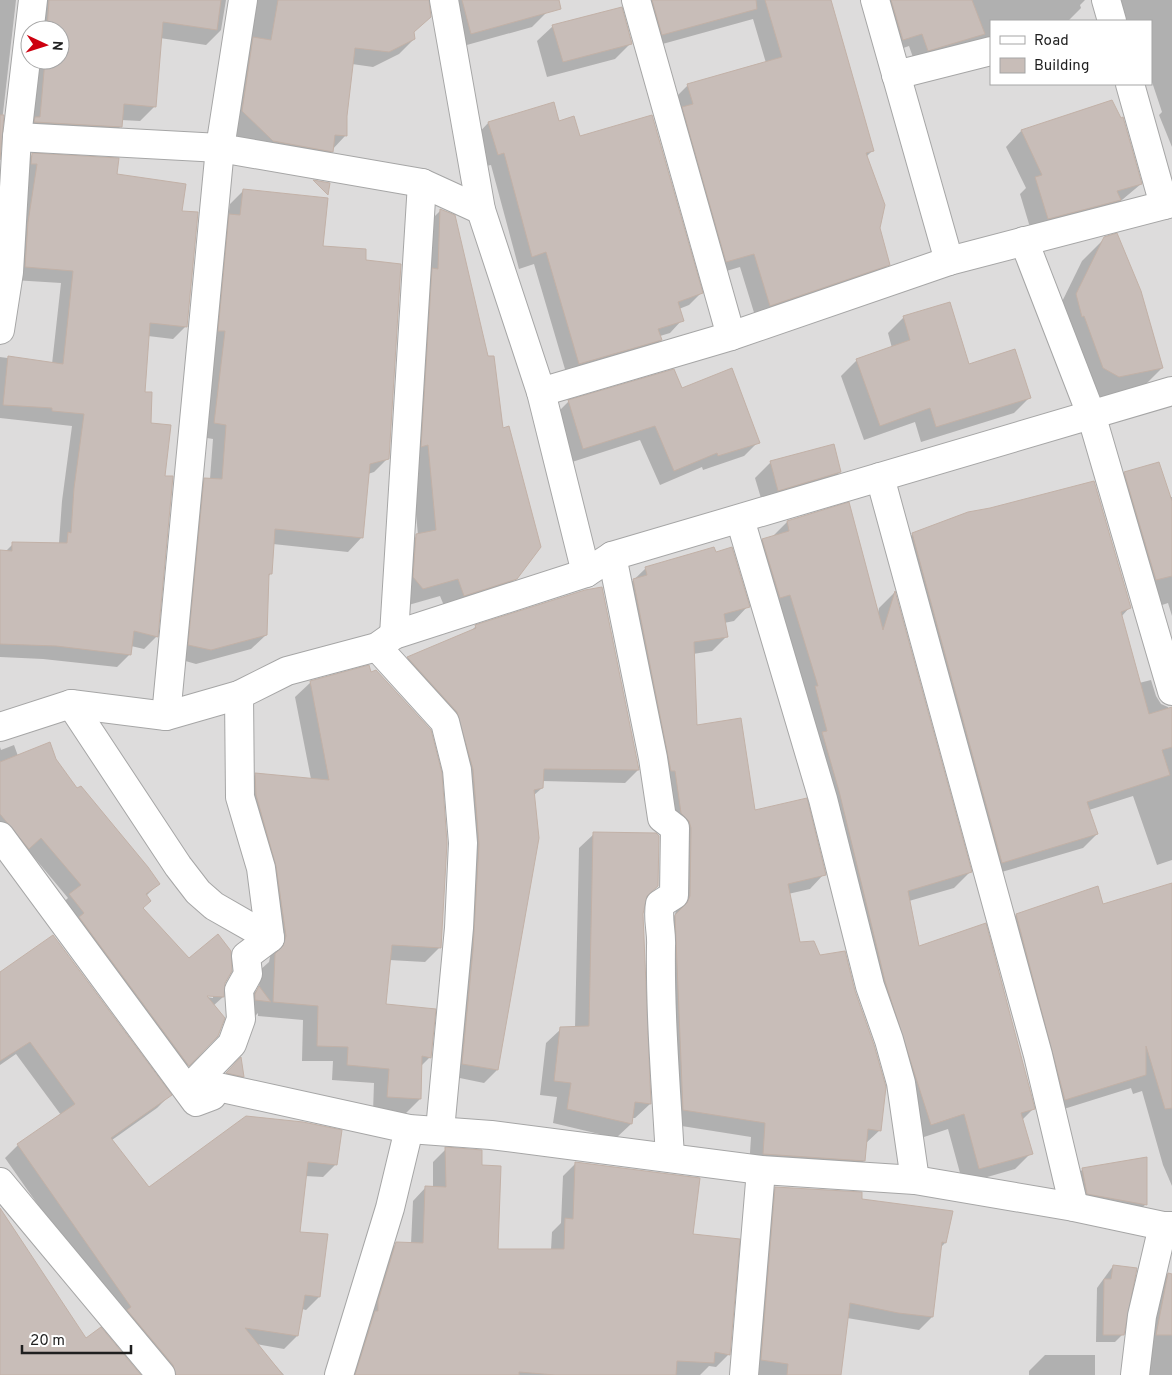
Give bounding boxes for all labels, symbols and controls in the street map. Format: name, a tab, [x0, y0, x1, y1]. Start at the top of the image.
north arrow	[20, 20, 70, 70]
legend	[990, 20, 1152, 85]
text: Road	[1034, 32, 1069, 51]
text: N	[48, 40, 65, 51]
text: Building	[1034, 57, 1089, 76]
scale bar	[22, 1322, 131, 1354]
text: 20 m	[30, 1332, 65, 1351]

